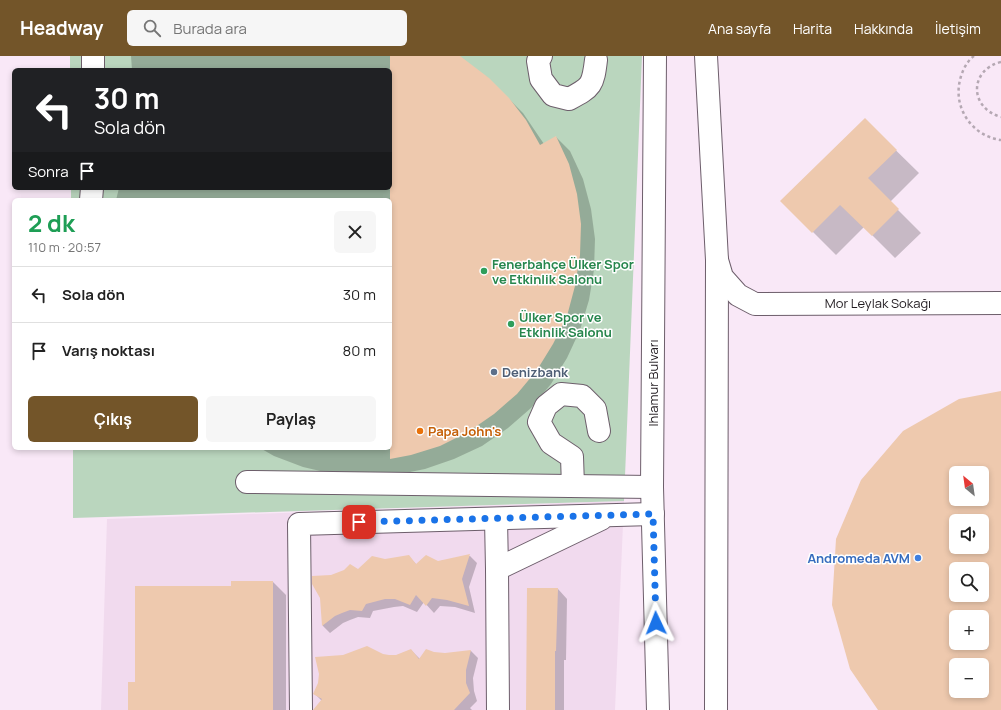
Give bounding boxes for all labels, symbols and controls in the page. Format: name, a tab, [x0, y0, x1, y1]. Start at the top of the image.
search box	[127, 10, 407, 46]
text: Headway	[20, 15, 103, 41]
icon: search	[141, 17, 163, 39]
text: Burada ara	[173, 18, 247, 39]
text: Ana sayfa	[708, 19, 771, 38]
text: Harita	[793, 19, 832, 38]
text: Hakkında	[854, 19, 913, 38]
text: İletişim	[935, 19, 981, 38]
text: 30 m	[94, 79, 159, 117]
icon: left	[28, 84, 80, 136]
text: Sola dön	[94, 115, 166, 139]
icon: arrive	[76, 160, 98, 182]
text: Sonra	[28, 161, 68, 182]
text: 2 dk	[28, 206, 75, 239]
button: close	[334, 211, 376, 253]
text: 110 m · 20:57	[28, 238, 101, 256]
place label: Fenerbahçe Ülker Spor ve Etkinlik Salonu	[492, 255, 634, 288]
marker: Fenerbahçe Ülker Spor ve Etkinlik Salonu	[479, 266, 489, 276]
icon: left	[28, 284, 50, 306]
text: Sola dön	[62, 284, 125, 305]
text: 30 m	[343, 284, 376, 305]
street label: Mor Leylak Sokağı	[825, 294, 931, 312]
place label: Ülker Spor ve Etkinlik Salonu	[519, 308, 612, 341]
marker: Ülker Spor ve Etkinlik Salonu	[506, 319, 516, 329]
icon: arrive	[28, 340, 50, 362]
text: Varış noktası	[62, 340, 155, 361]
text: 80 m	[342, 340, 376, 361]
street label: Ihlamur Bulvarı	[644, 340, 662, 426]
place label: Denizbank	[502, 363, 569, 381]
marker: Denizbank	[489, 367, 499, 377]
button: Çıkış	[28, 396, 198, 442]
button: Paylaş	[206, 396, 376, 442]
place label: Papa John's	[428, 422, 501, 440]
marker: Papa John's	[415, 426, 425, 436]
north arrow	[949, 466, 989, 506]
map controls	[949, 466, 989, 698]
pin	[342, 505, 376, 539]
icon: arrive	[348, 511, 370, 533]
button: sound	[949, 514, 989, 554]
place label: Andromeda AVM	[807, 549, 910, 567]
marker: Andromeda AVM	[913, 553, 923, 563]
button: search	[949, 562, 989, 602]
position arrow	[635, 602, 677, 644]
button: +	[949, 610, 989, 650]
button: −	[949, 658, 989, 698]

